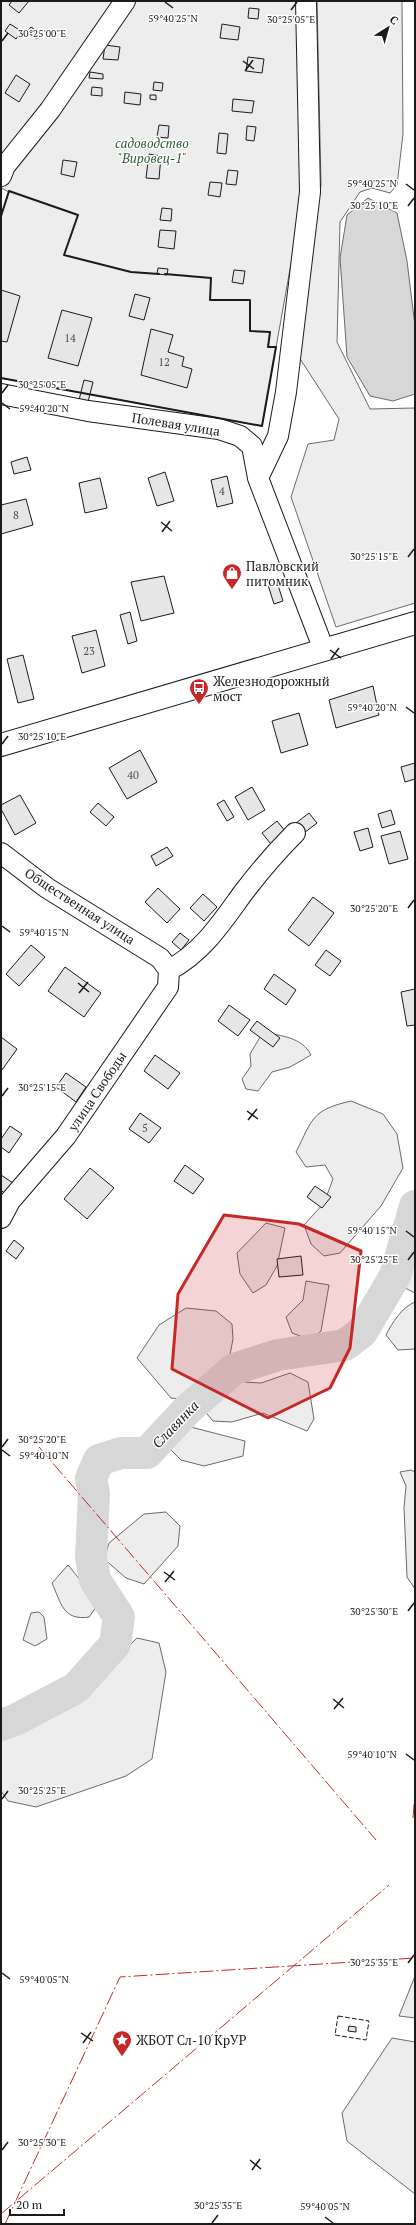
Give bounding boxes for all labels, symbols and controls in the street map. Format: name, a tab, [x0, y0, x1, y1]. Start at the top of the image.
north arrow	[368, 8, 408, 48]
text: 59°40'25"N	[148, 12, 198, 25]
text: С	[387, 12, 401, 28]
text: 30°25'05"E	[267, 13, 315, 26]
text: 30°25'00"E	[18, 27, 66, 40]
park label: садоводство "Вировец-1"	[115, 134, 189, 167]
text: 59°40'25"N	[347, 177, 397, 190]
text: 30°25'10"E	[350, 199, 398, 212]
house number: 14	[64, 331, 76, 345]
house number: 12	[158, 355, 170, 369]
text: 30°25'05"E	[18, 378, 66, 391]
text: 59°40'20"N	[19, 402, 69, 415]
street label: Полевая улица	[131, 408, 222, 440]
house number: 4	[219, 484, 225, 498]
house number: 8	[13, 508, 19, 522]
text: 30°25'15"E	[350, 550, 398, 563]
place label: Павловский питомник	[246, 557, 319, 590]
shop icon: Павловский питомник	[221, 562, 243, 590]
house number: 23	[83, 644, 95, 658]
place label: Железнодорожный мост	[213, 672, 330, 705]
bus stop icon: Железнодорожный мост	[188, 677, 210, 705]
text: 59°40'20"N	[347, 701, 397, 714]
text: 30°25'10"E	[18, 730, 66, 743]
house number: 40	[127, 768, 139, 782]
street label: Общественная улица	[21, 864, 139, 949]
text: 30°25'20"E	[350, 902, 398, 915]
text: 59°40'15"N	[19, 926, 69, 939]
street label: улица Свободы	[63, 1047, 130, 1135]
text: 30°25'15"E	[18, 1081, 66, 1094]
house number: 5	[142, 1121, 148, 1135]
text: 59°40'15"N	[347, 1224, 397, 1237]
text: 30°25'25"E	[350, 1253, 398, 1266]
water label: Славянка	[147, 1396, 203, 1452]
text: 30°25'20"E	[18, 1433, 66, 1446]
text: 59°40'10"N	[19, 1449, 69, 1462]
text: 30°25'30"E	[350, 1605, 398, 1618]
text: 59°40'10"N	[347, 1748, 397, 1761]
text: 30°25'25"E	[18, 1784, 66, 1797]
text: 30°25'35"E	[350, 1956, 398, 1969]
text: 59°40'05"N	[19, 1973, 69, 1986]
place icon: ЖБОТ Сл-10 КрУР	[111, 2029, 133, 2057]
place label: ЖБОТ Сл-10 КрУР	[136, 2031, 247, 2049]
text: 30°25'30"E	[18, 2136, 66, 2149]
scale bar	[10, 2191, 64, 2217]
text: 20 m	[16, 2197, 43, 2212]
text: 30°25'35"E	[194, 2199, 242, 2212]
text: 59°40'05"N	[300, 2200, 350, 2213]

